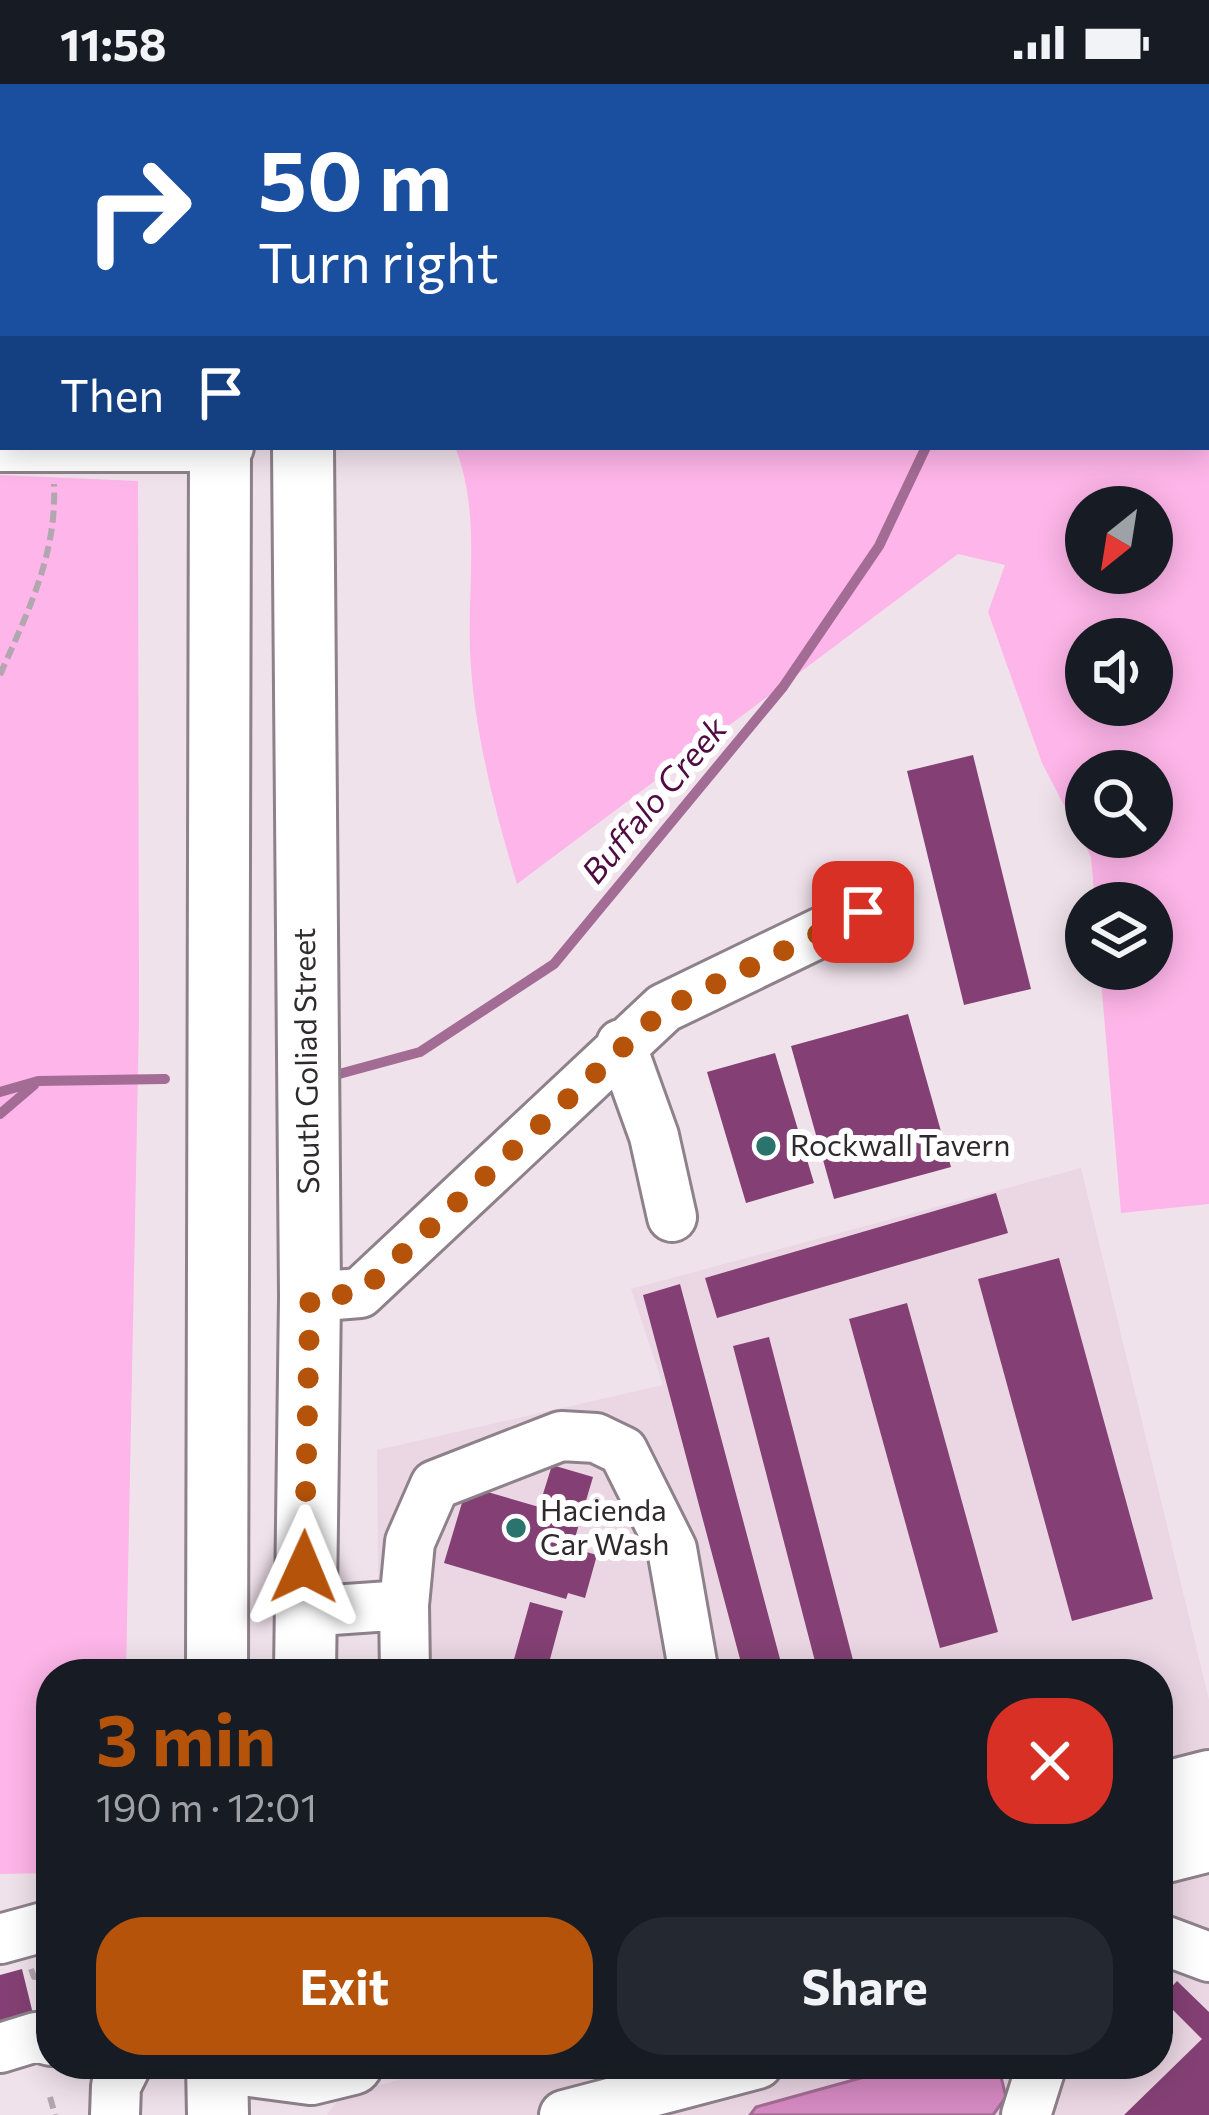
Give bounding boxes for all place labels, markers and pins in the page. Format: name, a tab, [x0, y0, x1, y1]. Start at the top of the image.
pin	[812, 861, 914, 963]
place label: Rockwall Tavern	[790, 1125, 1010, 1162]
marker: Rockwall Tavern	[753, 1133, 779, 1159]
place label: Hacienda Car Wash	[540, 1490, 670, 1561]
marker: Hacienda Car Wash	[503, 1515, 529, 1541]

